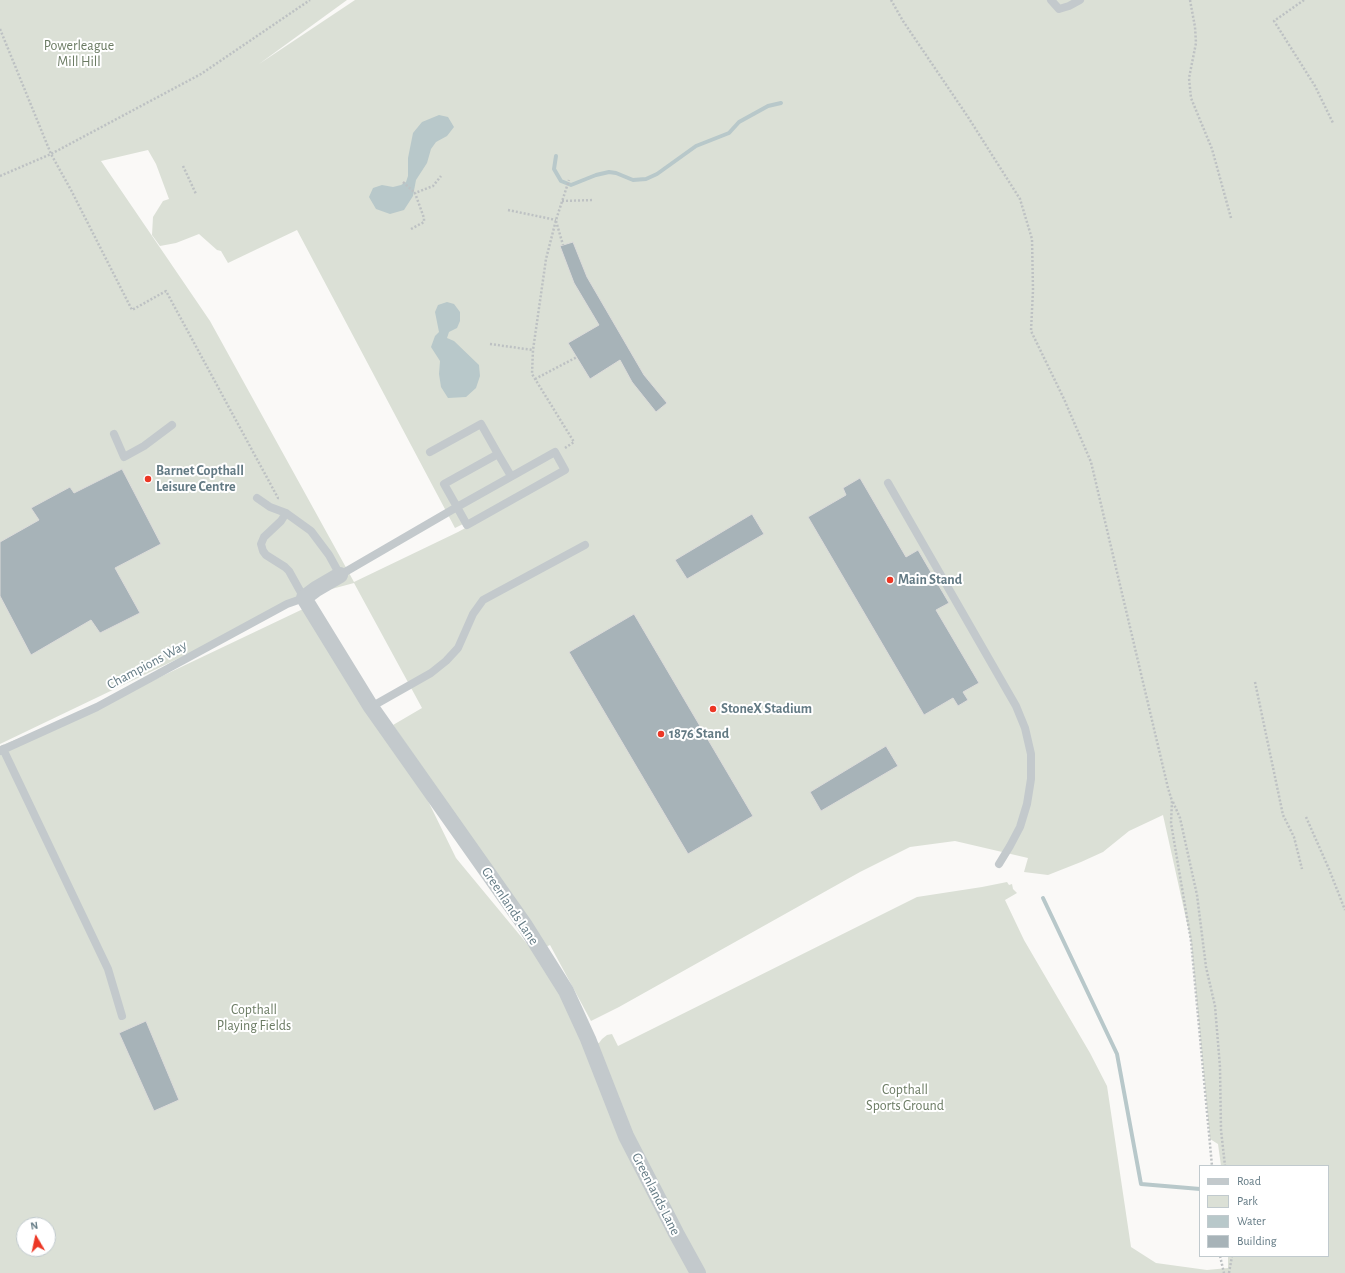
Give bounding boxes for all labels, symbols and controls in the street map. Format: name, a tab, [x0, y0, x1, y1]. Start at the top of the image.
park label: Powerleague Mill Hill	[44, 38, 114, 70]
place label: Barnet Copthall Leisure Centre	[156, 463, 244, 496]
marker: Barnet Copthall Leisure Centre	[143, 474, 153, 484]
place label: Main Stand	[898, 572, 962, 588]
marker: Main Stand	[885, 575, 895, 585]
street label: Champions Way	[104, 637, 190, 693]
place label: StoneX Stadium	[721, 701, 812, 717]
marker: StoneX Stadium	[708, 704, 718, 714]
place label: 1876 Stand	[669, 726, 729, 742]
marker: 1876 Stand	[656, 729, 666, 739]
street label: Greenlands Lane	[478, 864, 542, 948]
park label: Copthall Playing Fields	[217, 1002, 291, 1034]
park label: Copthall Sports Ground	[866, 1082, 944, 1114]
street label: Greenlands Lane	[628, 1150, 684, 1238]
legend	[1199, 1165, 1329, 1257]
text: Road	[1237, 1175, 1261, 1187]
text: Park	[1237, 1195, 1258, 1207]
text: Water	[1237, 1215, 1266, 1227]
north arrow	[16, 1217, 56, 1257]
text: N	[30, 1220, 39, 1232]
text: Building	[1237, 1235, 1277, 1247]

